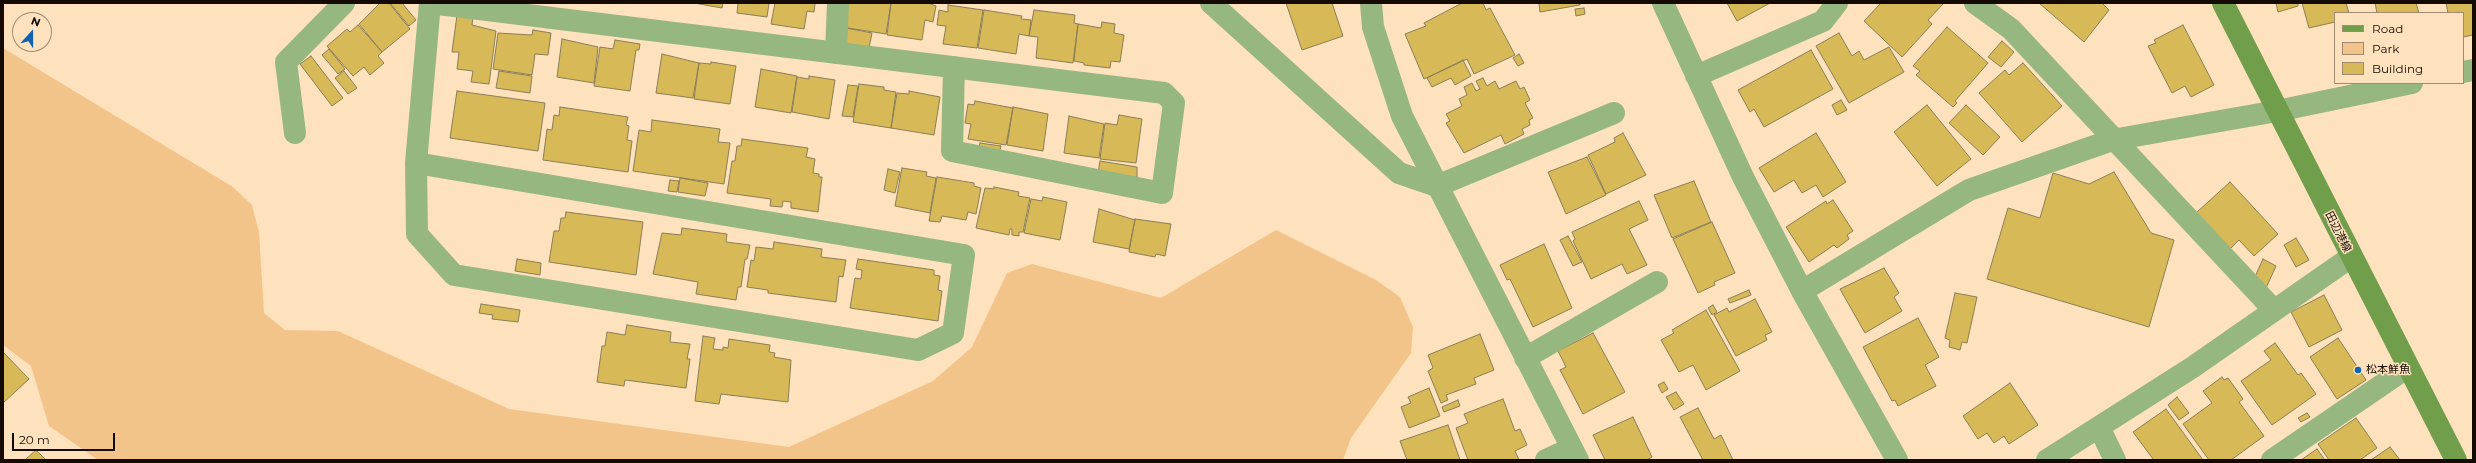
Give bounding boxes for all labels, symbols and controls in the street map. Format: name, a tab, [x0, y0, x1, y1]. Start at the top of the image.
north arrow	[12, 12, 52, 52]
legend	[2334, 12, 2464, 84]
text: N	[29, 14, 43, 30]
text: Road	[2372, 21, 2403, 36]
text: Park	[2372, 41, 2399, 56]
text: Building	[2372, 61, 2423, 76]
street label: 田辺港線	[2322, 209, 2354, 255]
place label: 松本鮮魚	[2366, 363, 2410, 377]
marker: 松本鮮魚	[2353, 365, 2363, 375]
scale bar	[14, 425, 117, 451]
text: 20 m	[19, 432, 50, 447]

